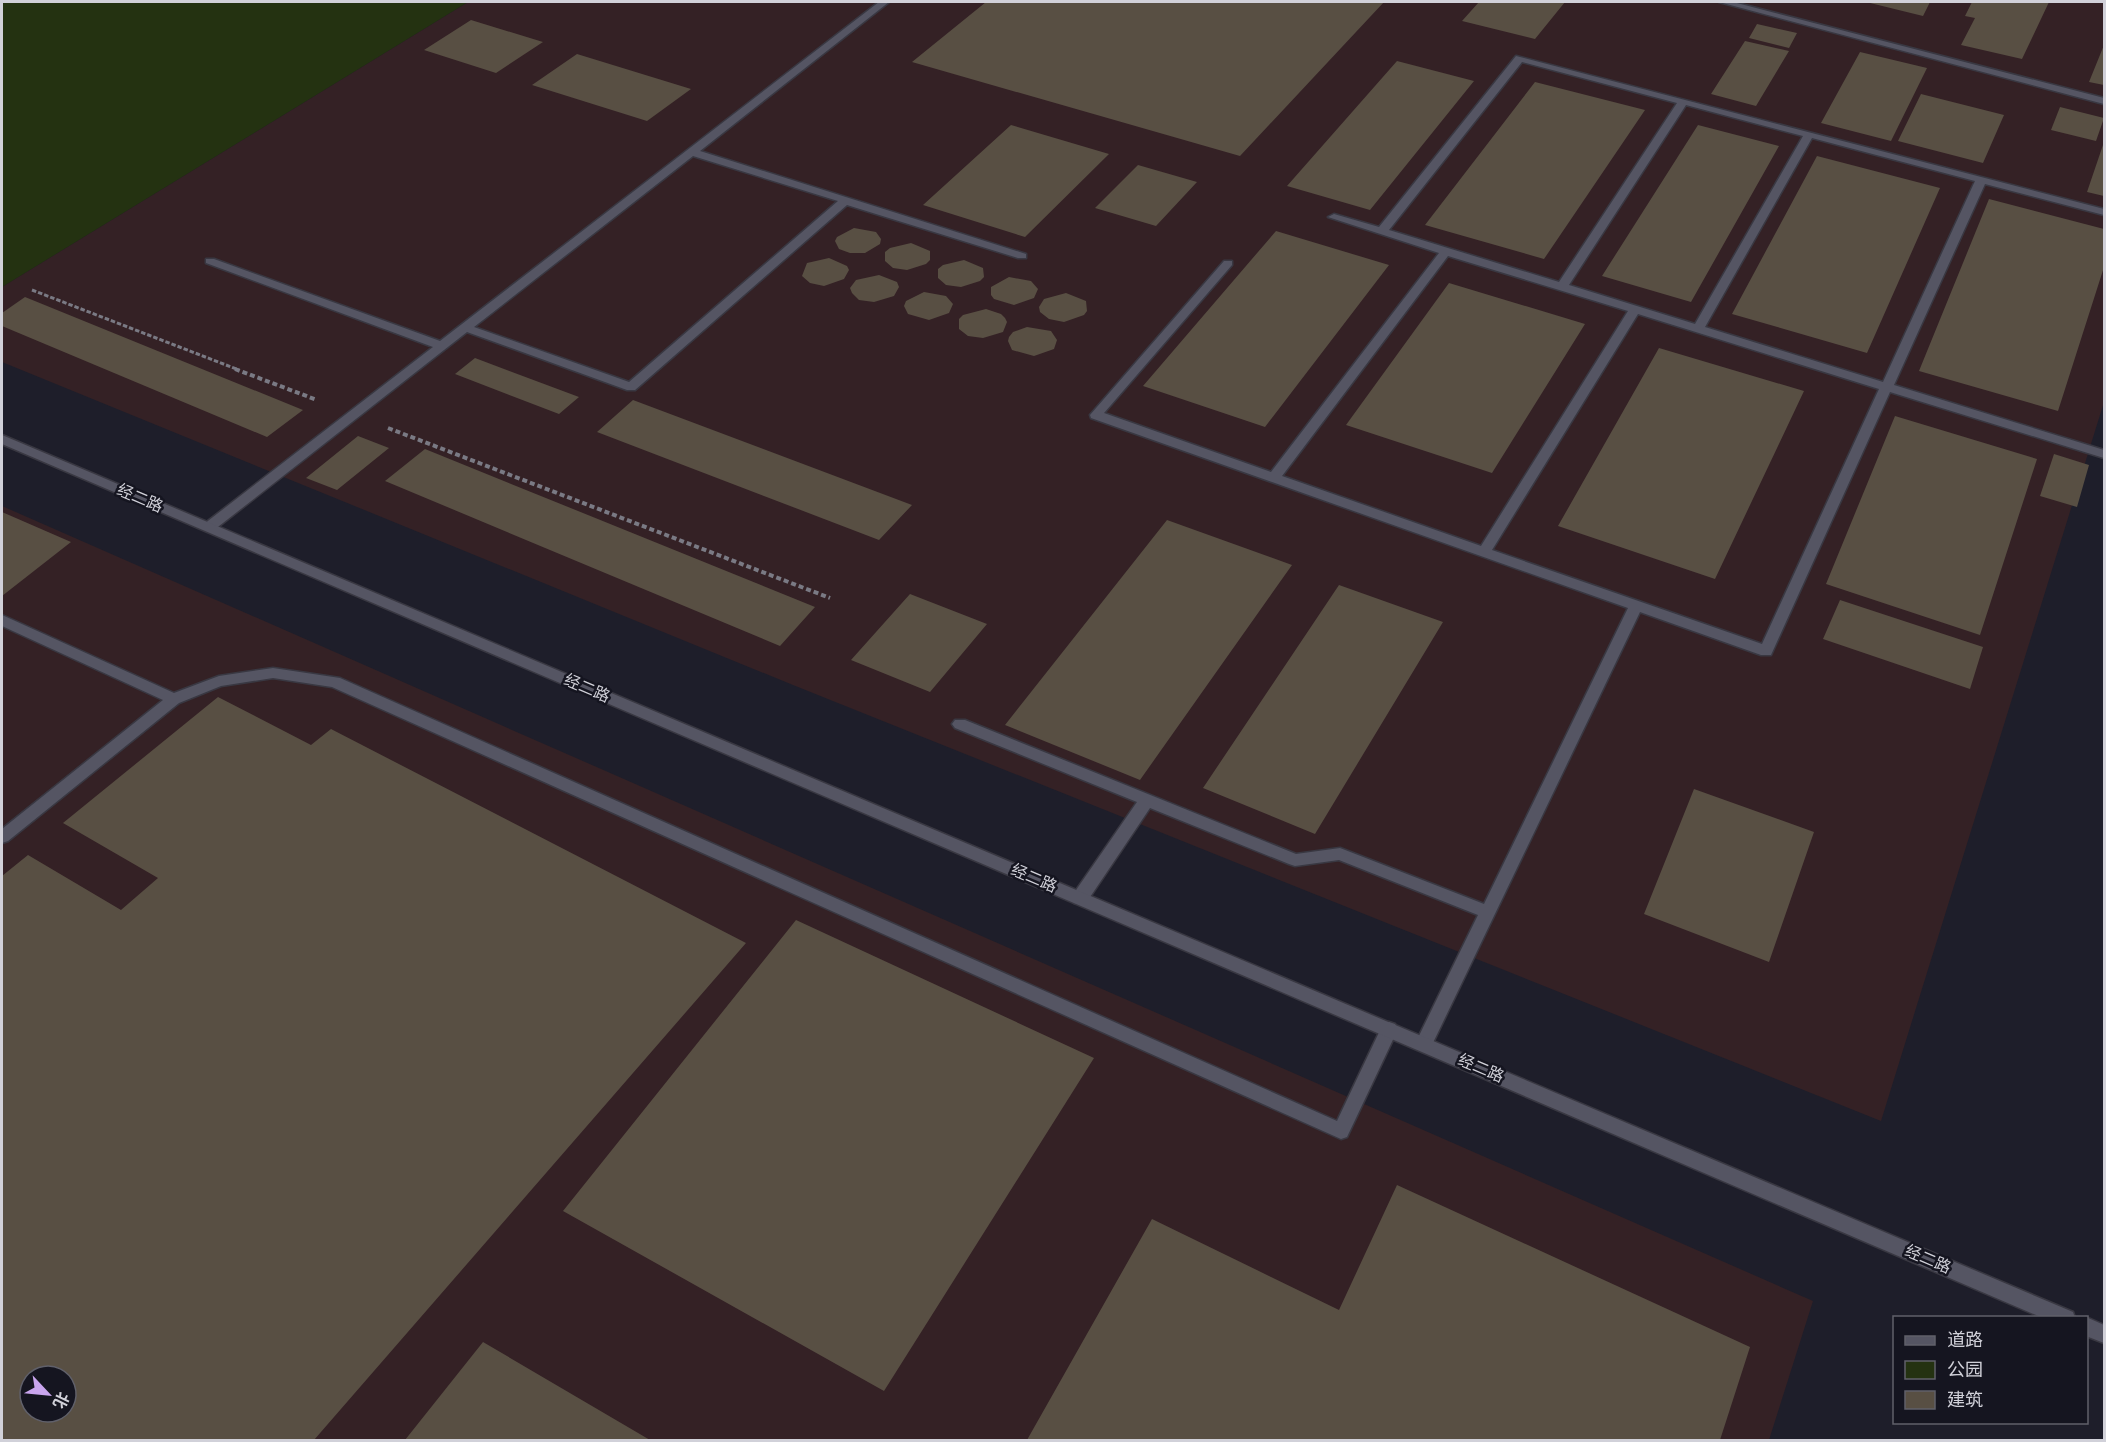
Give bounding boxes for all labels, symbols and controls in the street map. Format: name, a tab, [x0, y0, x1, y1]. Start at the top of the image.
street label: 经二路	[114, 479, 166, 517]
street label: 经二路	[561, 669, 613, 707]
street label: 经二路	[1008, 859, 1060, 897]
street label: 经二路	[1455, 1049, 1507, 1087]
street label: 经二路	[1902, 1240, 1954, 1278]
legend	[1893, 1316, 2088, 1424]
text: 道路	[1947, 1328, 1983, 1351]
text: 公园	[1947, 1358, 1983, 1381]
north arrow	[18, 1364, 78, 1424]
text: 建筑	[1947, 1388, 1983, 1411]
text: 北	[48, 1389, 74, 1412]

